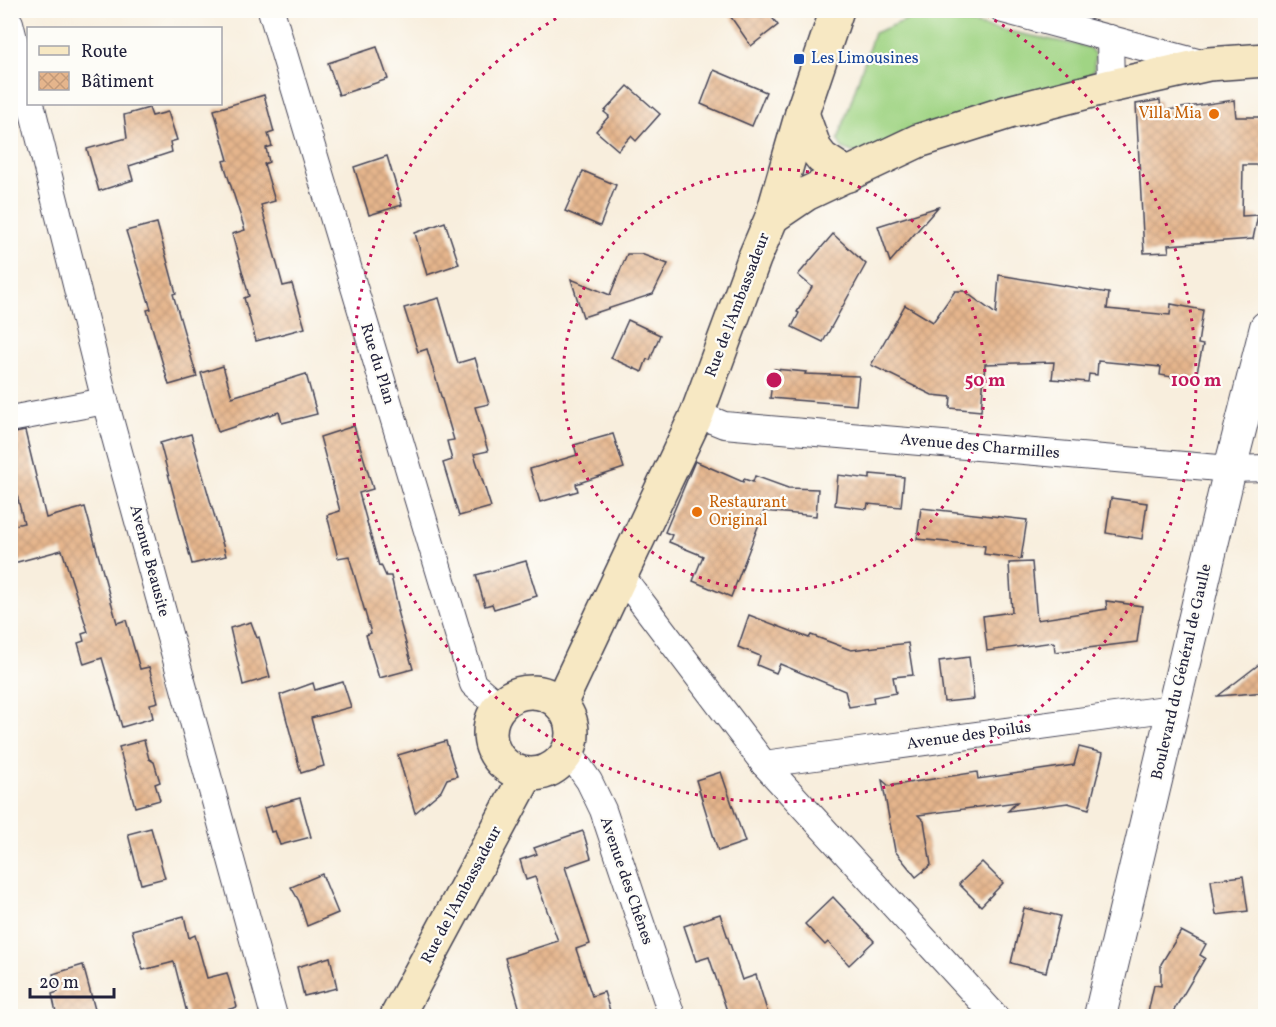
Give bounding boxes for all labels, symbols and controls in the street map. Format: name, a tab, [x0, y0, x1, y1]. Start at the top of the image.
legend	[27, 27, 222, 105]
text: Route	[81, 40, 127, 65]
place label: Les Limousines	[811, 48, 919, 70]
marker: Les Limousines	[792, 52, 806, 66]
text: Bâtiment	[81, 70, 154, 95]
place label: Villa Mia	[1139, 103, 1202, 125]
marker: Villa Mia	[1207, 107, 1221, 121]
street label: Rue de l'Ambassadeur	[700, 229, 776, 380]
street label: Rue du Plan	[354, 321, 400, 407]
text: 50 m	[965, 369, 1005, 394]
text: 100 m	[1171, 369, 1221, 394]
centre of rings	[764, 370, 784, 390]
street label: Avenue des Charmilles	[899, 429, 1061, 465]
place label: Restaurant Original	[709, 492, 787, 532]
street label: Avenue Beausite	[124, 503, 174, 619]
marker: Restaurant Original	[690, 505, 704, 519]
street label: Boulevard du Général de Gaulle	[1146, 562, 1218, 782]
street label: Avenue des Poilus	[905, 716, 1033, 756]
street label: Avenue des Chênes	[594, 814, 658, 948]
street label: Rue de l'Ambassadeur	[416, 822, 508, 968]
scale bar	[30, 961, 114, 999]
text: 20 m	[39, 971, 79, 996]

